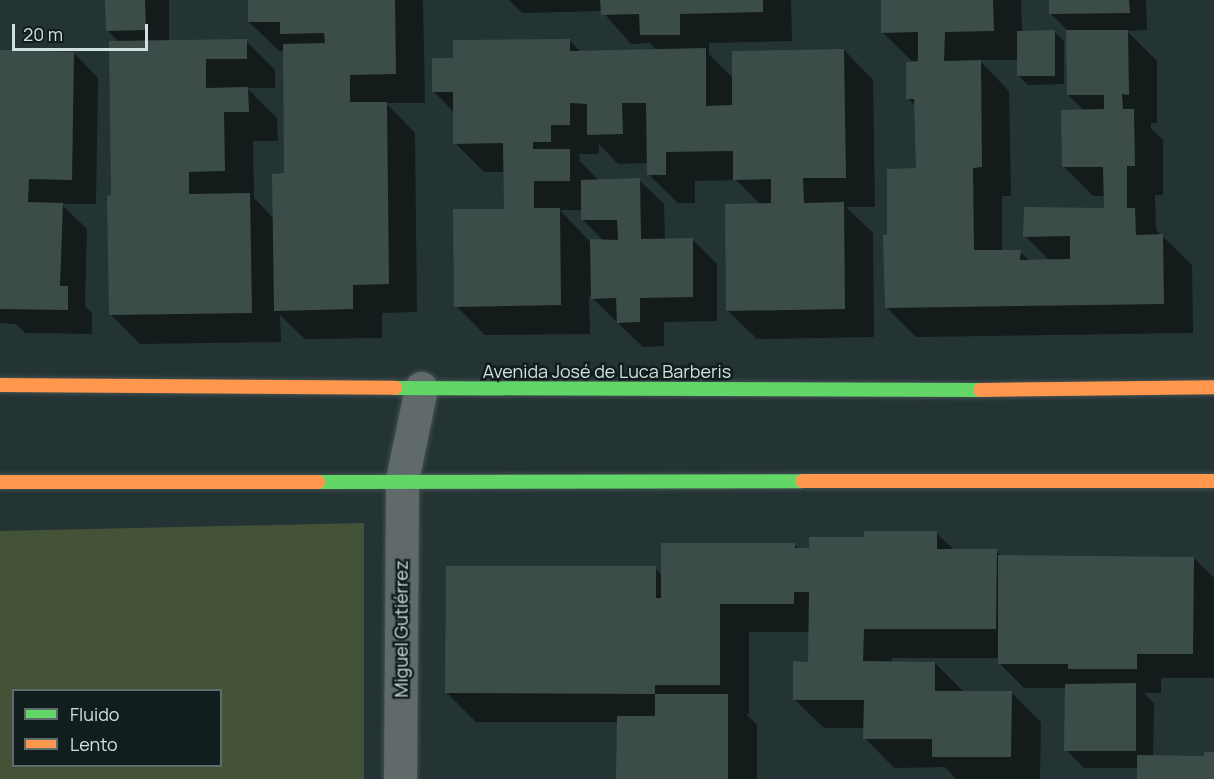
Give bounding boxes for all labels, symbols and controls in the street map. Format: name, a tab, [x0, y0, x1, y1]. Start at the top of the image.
scale bar	[15, 12, 152, 50]
text: 20 m	[23, 22, 63, 46]
street label: Avenida José de Luca Barberis	[483, 360, 731, 382]
street label: Miguel Gutiérrez	[390, 560, 412, 698]
legend	[12, 689, 222, 767]
text: Fluido	[70, 702, 119, 726]
text: Lento	[70, 732, 118, 756]

